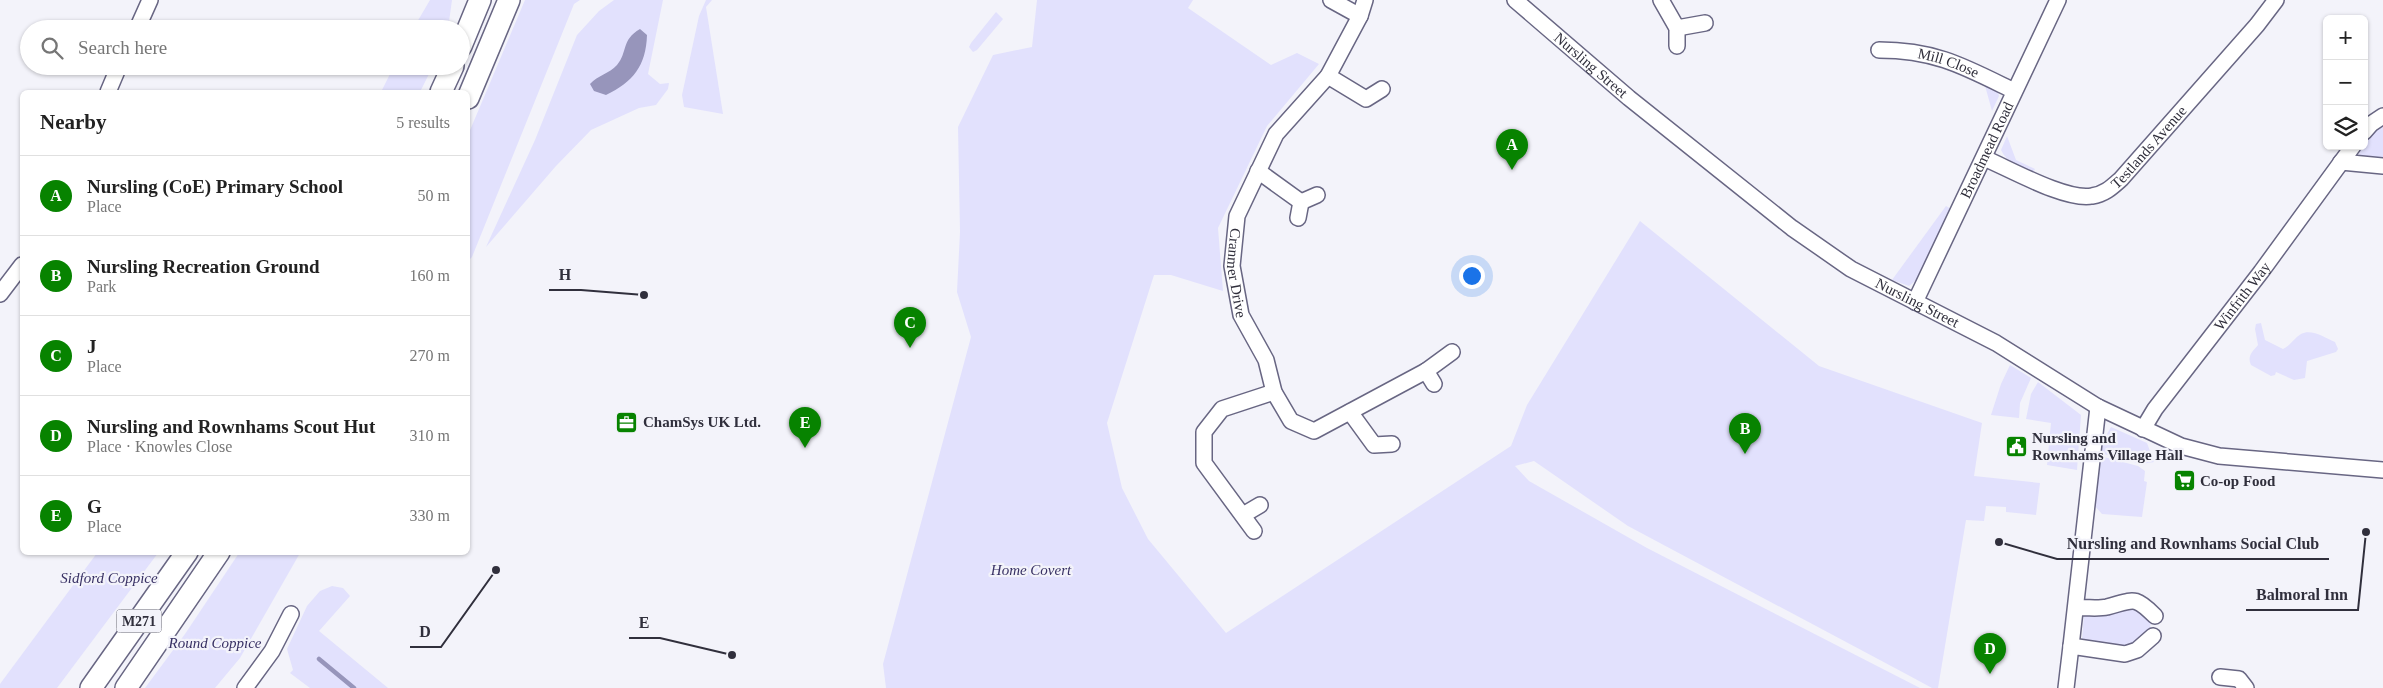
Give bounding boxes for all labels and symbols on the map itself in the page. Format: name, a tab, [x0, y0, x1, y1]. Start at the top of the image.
street label: Nursling Street	[1551, 29, 1631, 102]
street label: Mill Close	[1916, 45, 1982, 81]
street label: Broadmead Road	[1957, 99, 2017, 201]
street label: Testlands Avenue	[2108, 102, 2190, 192]
pin: A	[1496, 129, 1528, 170]
street label: Cranmer Drive	[1224, 227, 1249, 319]
callout: H	[549, 259, 581, 290]
street label: Winfrith Way	[2211, 259, 2274, 333]
your location	[1459, 263, 1485, 289]
text: H	[559, 266, 572, 283]
street label: Nursling Street	[1873, 275, 1962, 331]
pin: C	[894, 307, 926, 348]
pin: E	[789, 407, 821, 448]
office icon: ChamSys UK Ltd.	[615, 410, 639, 434]
pin: B	[1729, 413, 1761, 454]
place label: ChamSys UK Ltd.	[643, 414, 761, 430]
place label: Nursling and Rownhams Village Hall	[2032, 430, 2183, 463]
public building icon: Nursling and Rownhams Village Hall	[2004, 435, 2028, 459]
supermarket icon: Co-op Food	[2172, 469, 2196, 493]
place label: Co-op Food	[2200, 473, 2276, 489]
callout: Nursling and Rownhams Social Club	[2057, 528, 2329, 559]
text: Nursling and Rownhams Social Club	[2067, 535, 2319, 553]
park label: Home Covert	[990, 562, 1072, 578]
park label: Sidford Coppice	[60, 570, 158, 586]
callout: Balmoral Inn	[2246, 579, 2358, 610]
text: Balmoral Inn	[2256, 586, 2348, 603]
callout: E	[629, 607, 660, 638]
road number: M271	[116, 610, 162, 632]
text: E	[639, 614, 649, 631]
callout: D	[410, 616, 441, 647]
text: D	[419, 623, 431, 640]
pin: D	[1974, 633, 2006, 674]
park label: Round Coppice	[168, 635, 262, 651]

